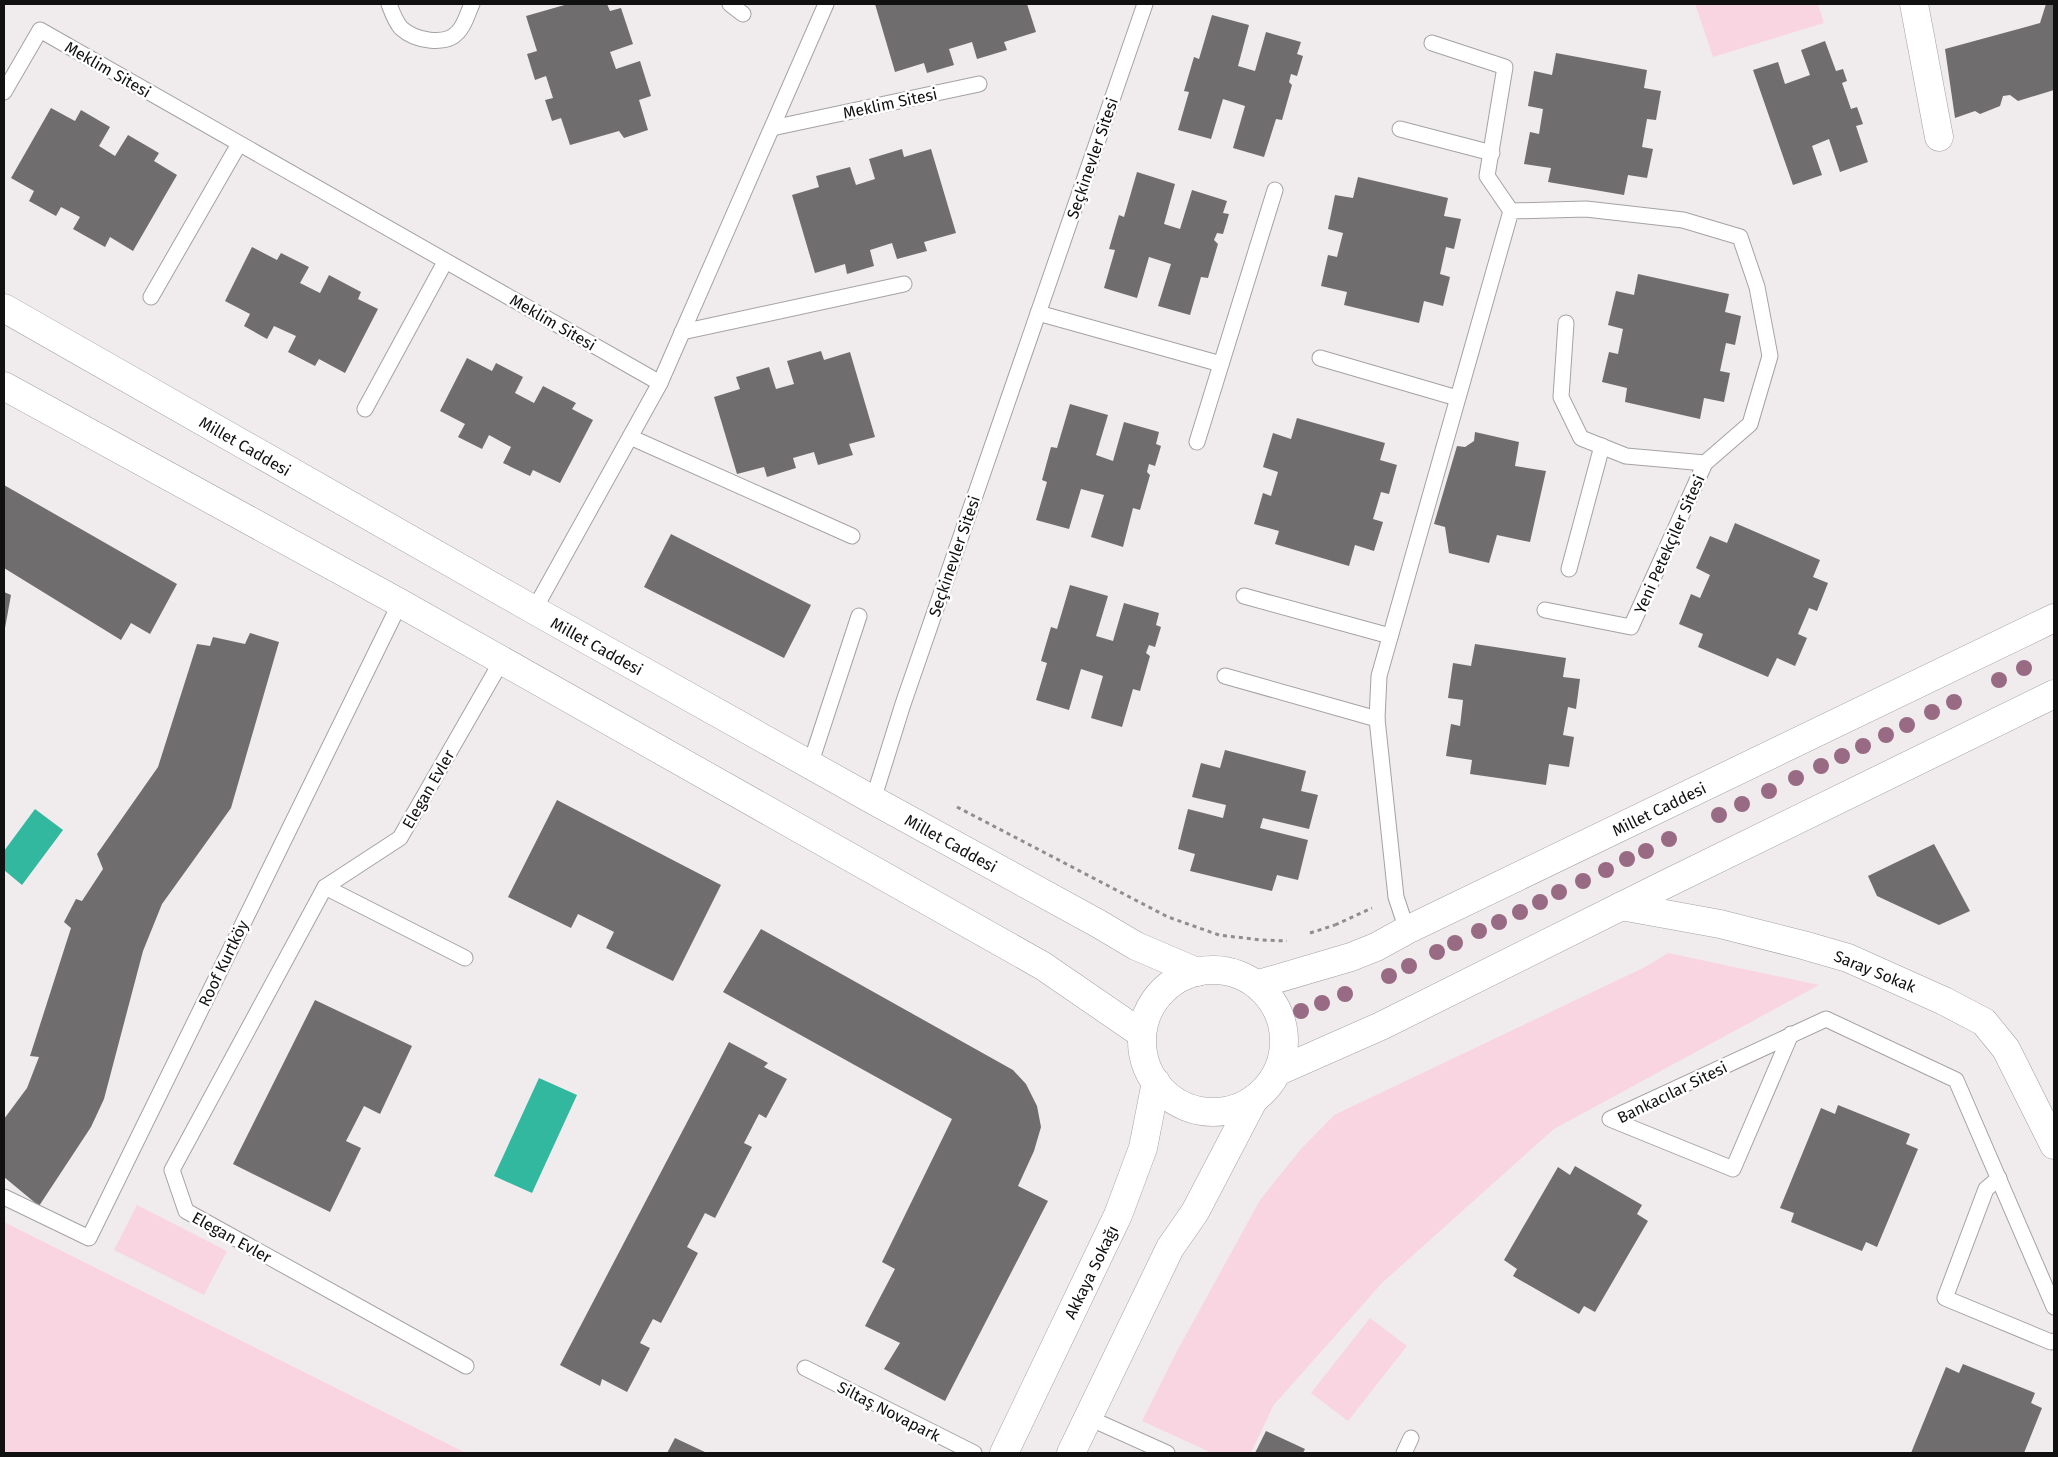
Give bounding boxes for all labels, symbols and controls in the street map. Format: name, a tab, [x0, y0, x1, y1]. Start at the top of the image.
street label: Meklim Sitesi	[61, 37, 154, 102]
street label: Meklim Sitesi	[841, 84, 939, 123]
street label: Seçkinevler Sitesi	[1063, 95, 1123, 222]
street label: Meklim Sitesi	[506, 290, 599, 355]
street label: Millet Caddesi	[196, 413, 294, 480]
street label: Yeni Petekçiler Sitesi	[1630, 472, 1710, 617]
street label: Seçkinevler Sitesi	[925, 493, 985, 620]
street label: Millet Caddesi	[547, 613, 646, 680]
street label: Elegan Evler	[398, 746, 459, 832]
street label: Millet Caddesi	[1609, 778, 1709, 840]
street label: Millet Caddesi	[901, 810, 1000, 877]
street label: Roof Kurtköy	[194, 917, 253, 1009]
street label: Saray Sokak	[1831, 946, 1919, 997]
street label: Bankacılar Sitesi	[1614, 1058, 1730, 1127]
street label: Elegan Evler	[189, 1208, 275, 1267]
street label: Akkaya Sokağı	[1061, 1222, 1122, 1322]
street label: Siltaş Novapark	[834, 1377, 944, 1447]

